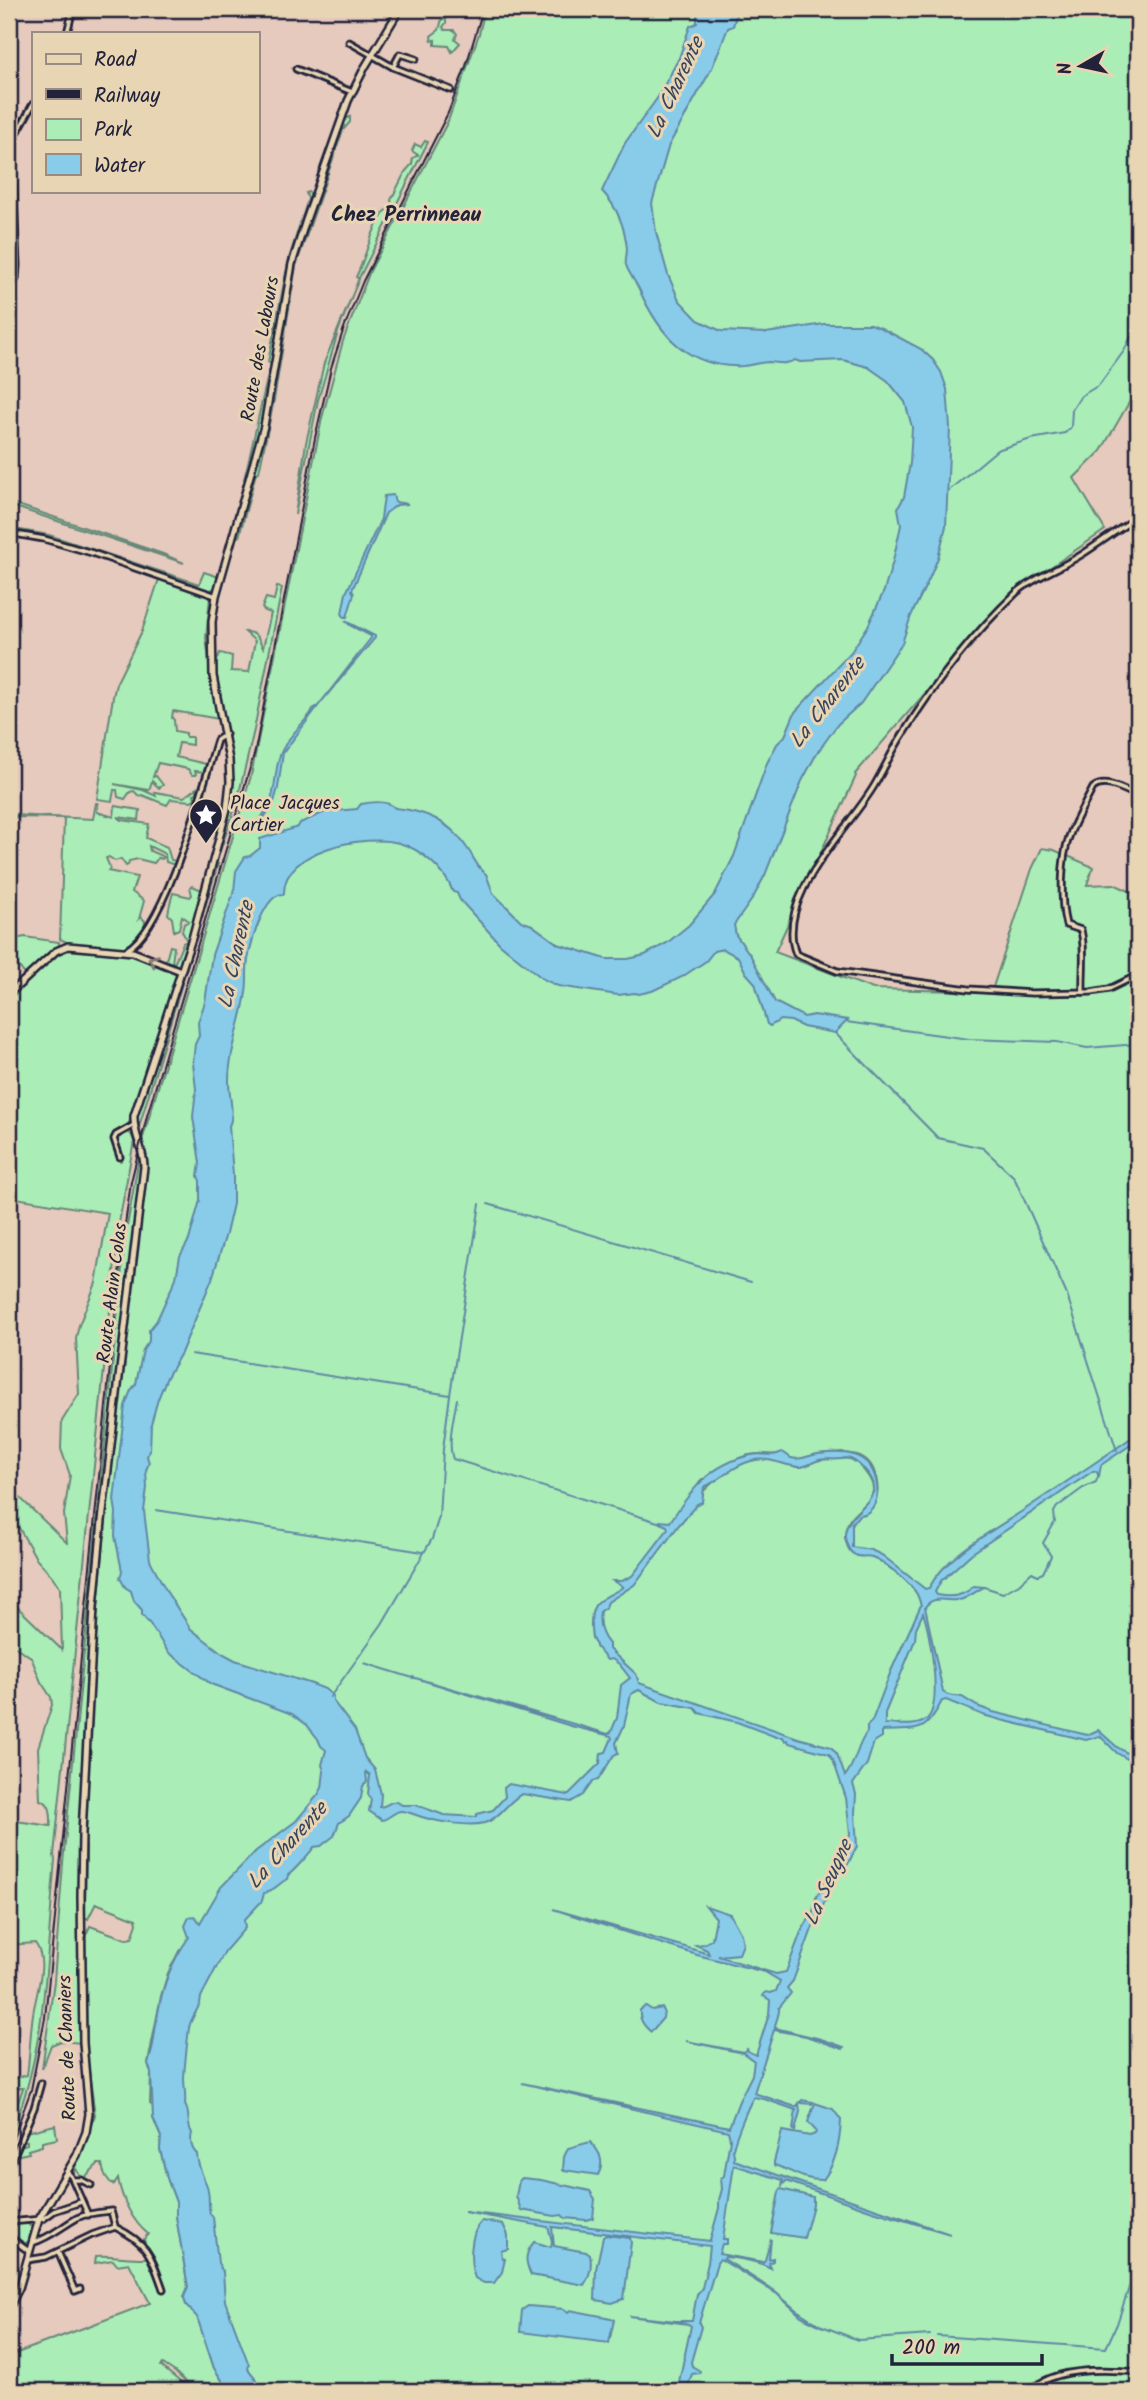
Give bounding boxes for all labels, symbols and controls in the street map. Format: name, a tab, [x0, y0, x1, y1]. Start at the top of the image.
water label: La Charente	[638, 30, 715, 144]
legend	[32, 32, 259, 192]
north arrow	[1046, 32, 1116, 102]
text: Road	[94, 44, 137, 77]
text: N	[1050, 60, 1082, 77]
text: Railway	[94, 80, 160, 113]
text: Park	[94, 114, 132, 147]
text: Water	[94, 150, 146, 183]
district label: Chez Perrinneau	[331, 199, 482, 232]
street label: Route des Labours	[233, 274, 289, 424]
water label: La Charente	[782, 648, 876, 756]
place label: Place Jacques Cartier	[230, 789, 340, 841]
place icon: Place Jacques Cartier	[187, 796, 225, 845]
water label: La Charente	[210, 896, 265, 1012]
one-way arrow	[148, 954, 160, 968]
street label: Route Alain Colas	[89, 1221, 137, 1365]
water label: La Charente	[239, 1793, 338, 1897]
water label: La Seugne	[795, 1832, 864, 1931]
street label: Route de Chaniers	[50, 1974, 86, 2122]
scale bar	[892, 2323, 1042, 2367]
text: 200 m	[902, 2332, 960, 2365]

